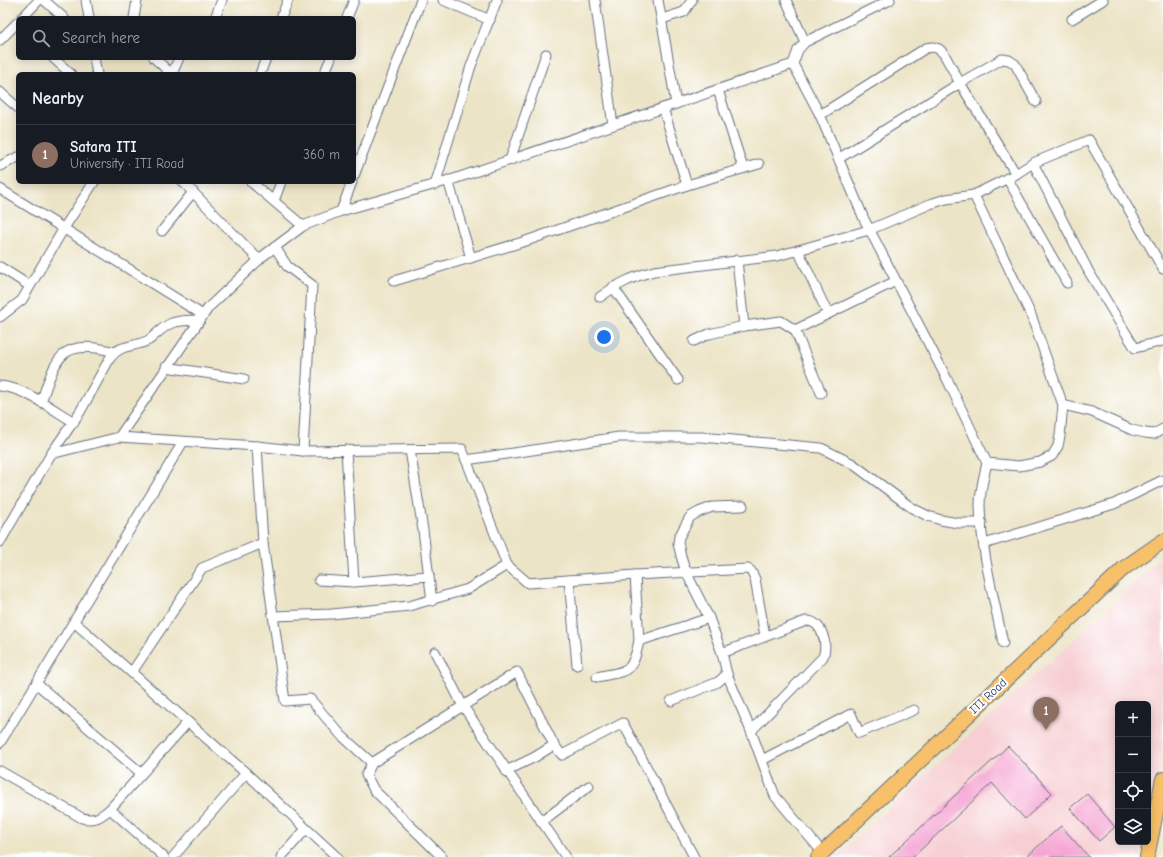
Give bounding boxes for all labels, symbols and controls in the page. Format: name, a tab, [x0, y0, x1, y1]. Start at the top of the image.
search box	[16, 16, 356, 60]
icon: search	[30, 27, 52, 49]
text: Search here	[62, 29, 140, 47]
text: Nearby	[32, 89, 83, 108]
text: Satara ITI	[70, 138, 137, 156]
text: 1	[42, 147, 48, 162]
text: 360 m	[303, 147, 340, 162]
text: University · ITI Road	[70, 156, 184, 171]
your location	[594, 327, 614, 347]
street label: ITI Road	[967, 675, 1009, 717]
pin: 1	[1033, 697, 1059, 730]
map controls	[1115, 701, 1151, 845]
button: +	[1115, 701, 1151, 737]
button: −	[1115, 737, 1151, 773]
button: locate	[1115, 773, 1151, 809]
button: layers	[1115, 809, 1151, 845]

